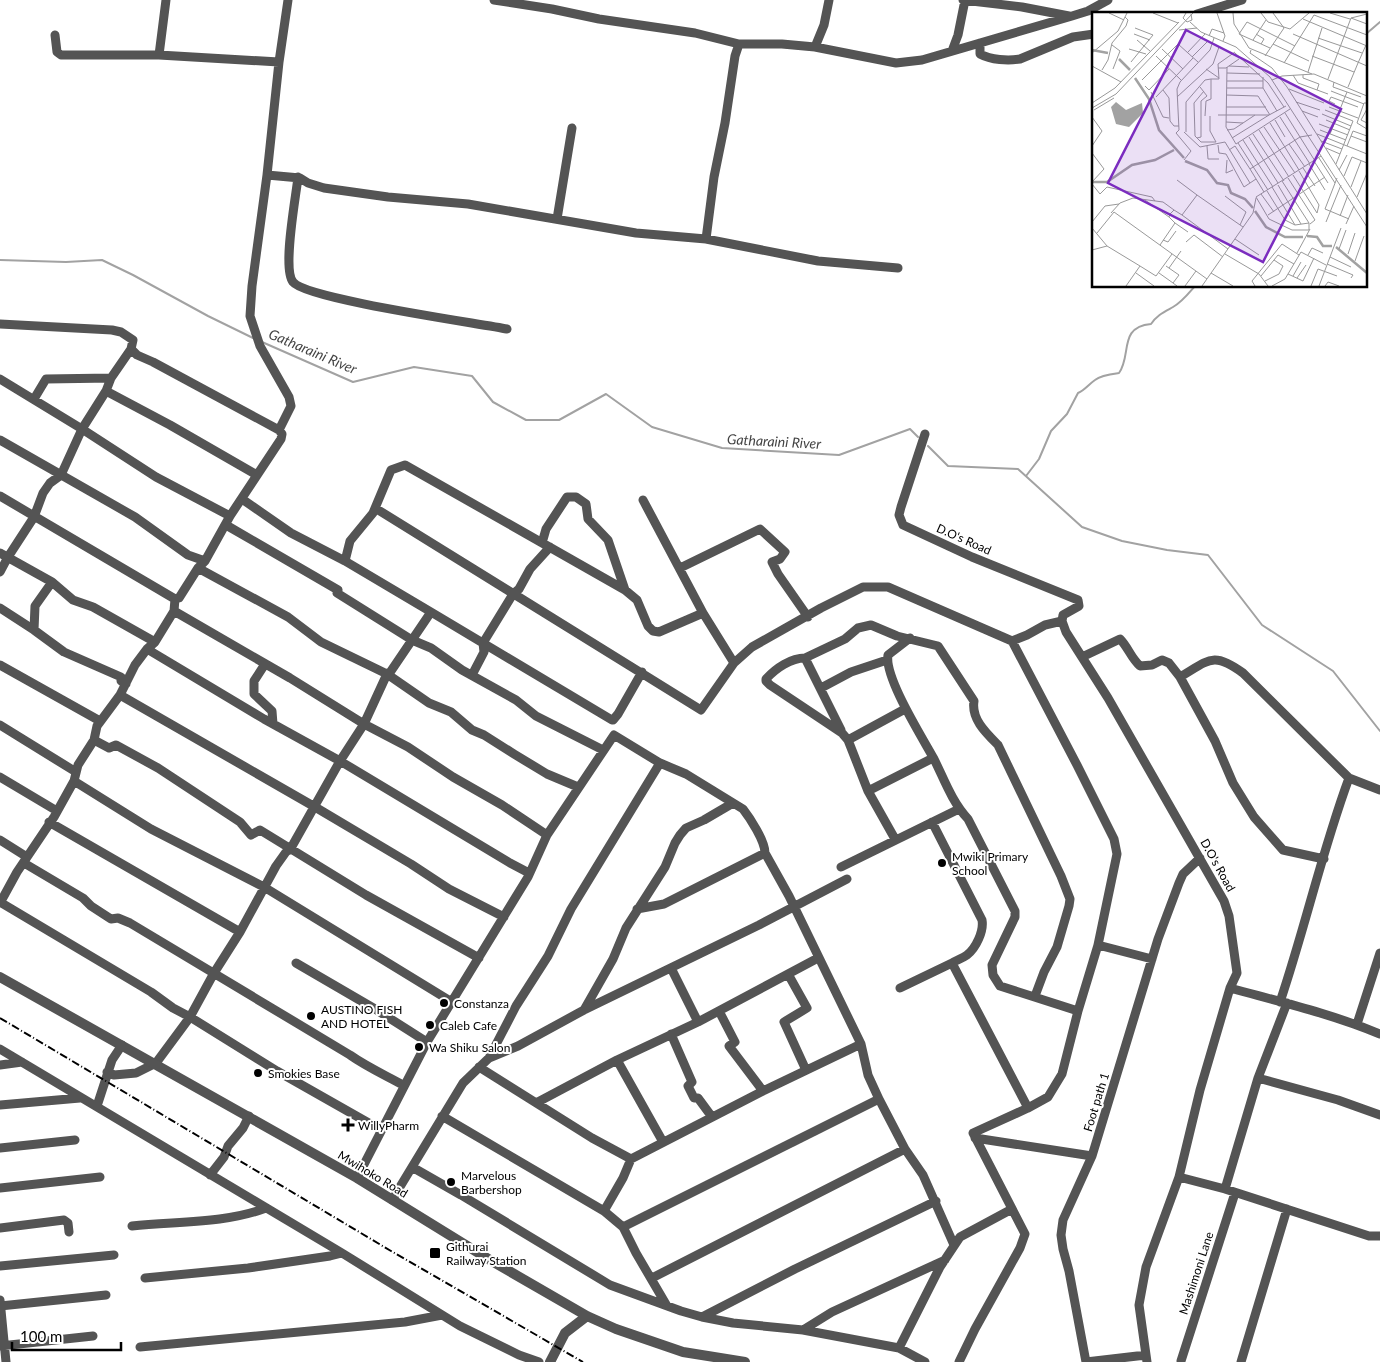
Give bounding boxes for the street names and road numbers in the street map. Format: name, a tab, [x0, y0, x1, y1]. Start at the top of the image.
street label: D.O's Road	[934, 520, 994, 558]
street label: D.O's Road	[1197, 836, 1239, 894]
street label: Foot path 1	[1080, 1071, 1112, 1133]
street label: Mwihoko Road	[335, 1147, 411, 1201]
street label: Mashimoni Lane	[1176, 1230, 1216, 1316]

